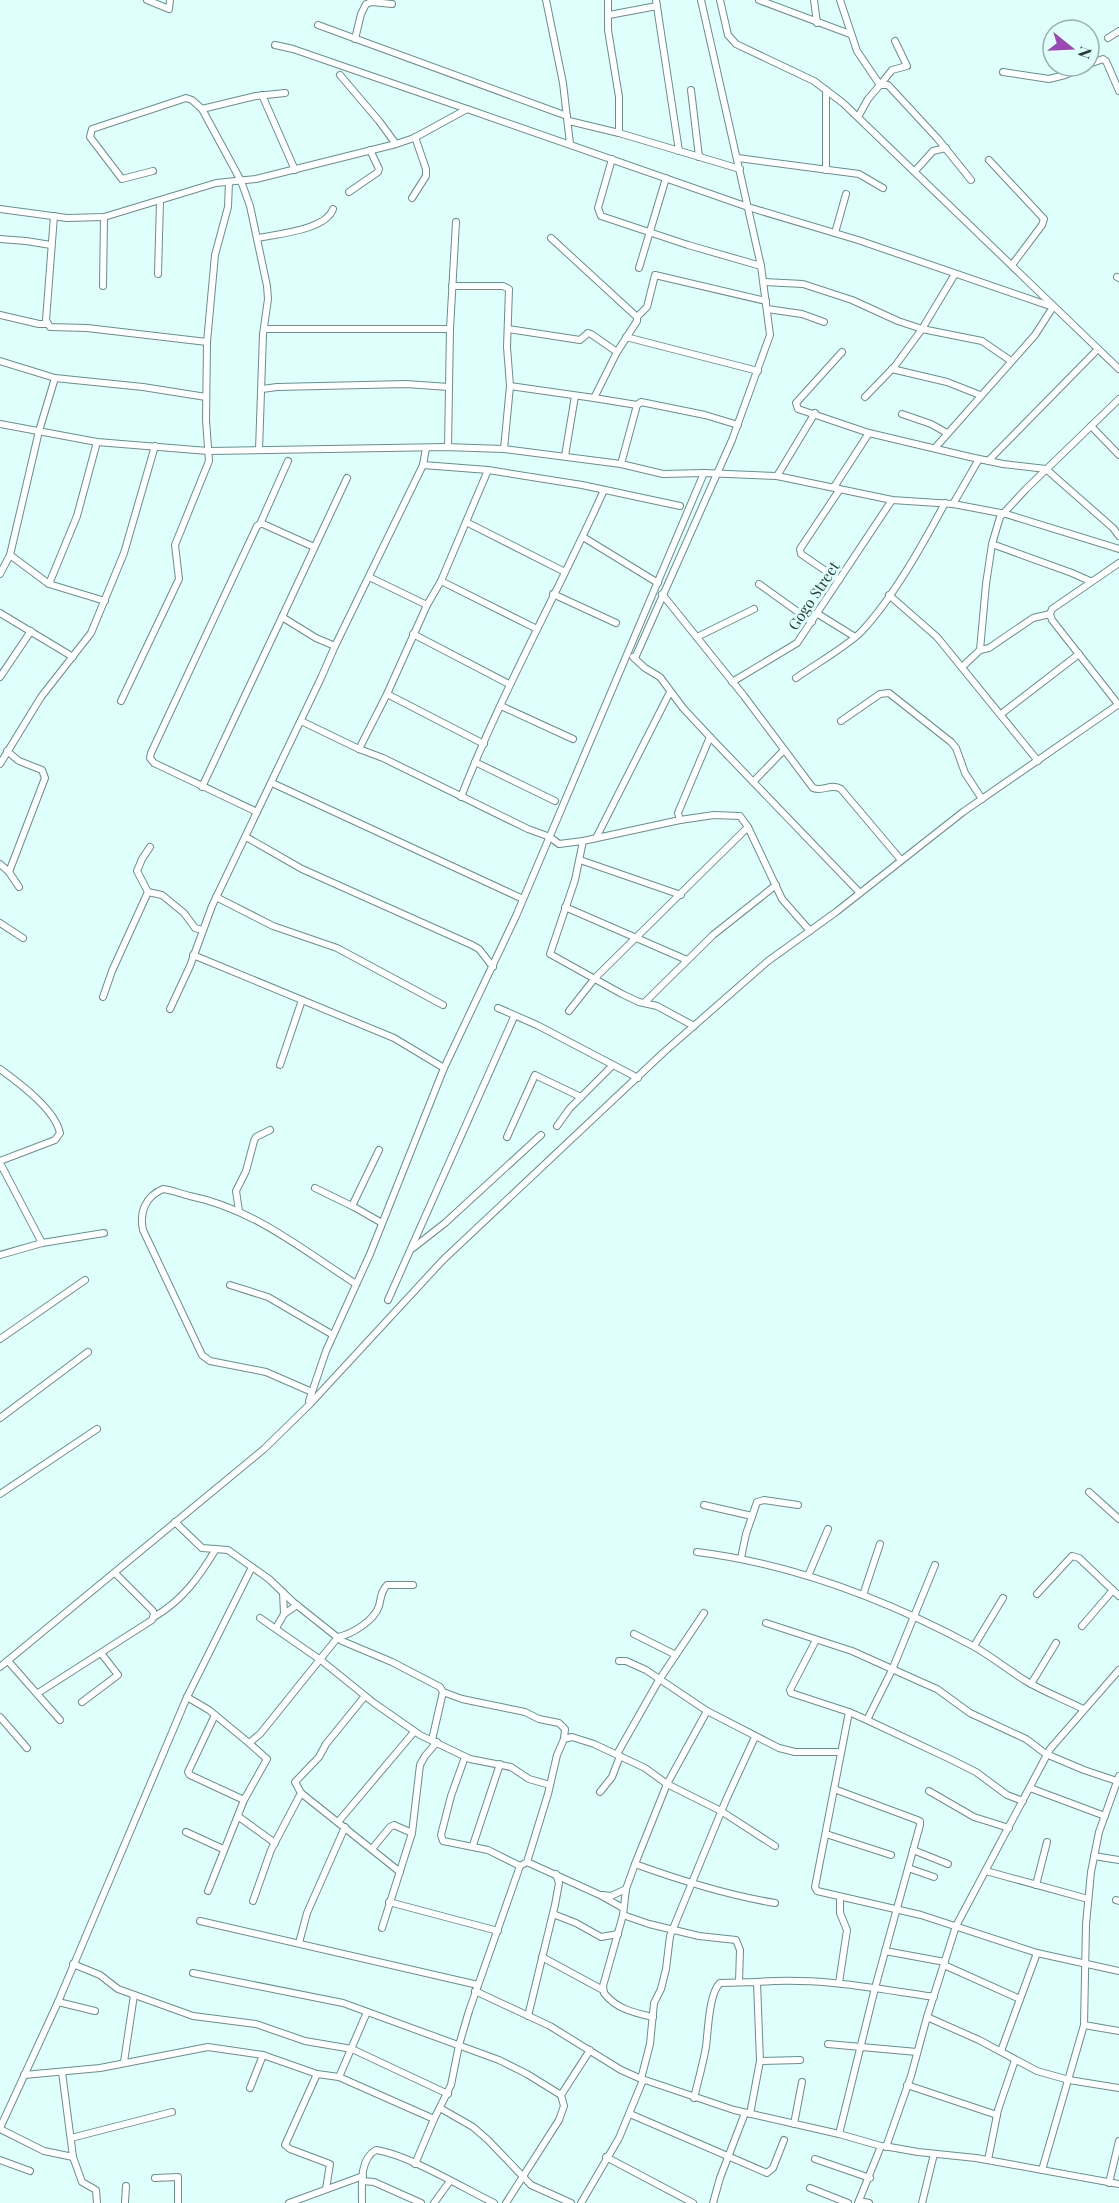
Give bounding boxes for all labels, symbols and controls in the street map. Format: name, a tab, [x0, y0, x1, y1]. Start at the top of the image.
north arrow	[1041, 18, 1101, 78]
text: N	[1074, 44, 1098, 62]
street label: Gogo Street	[783, 557, 844, 634]

